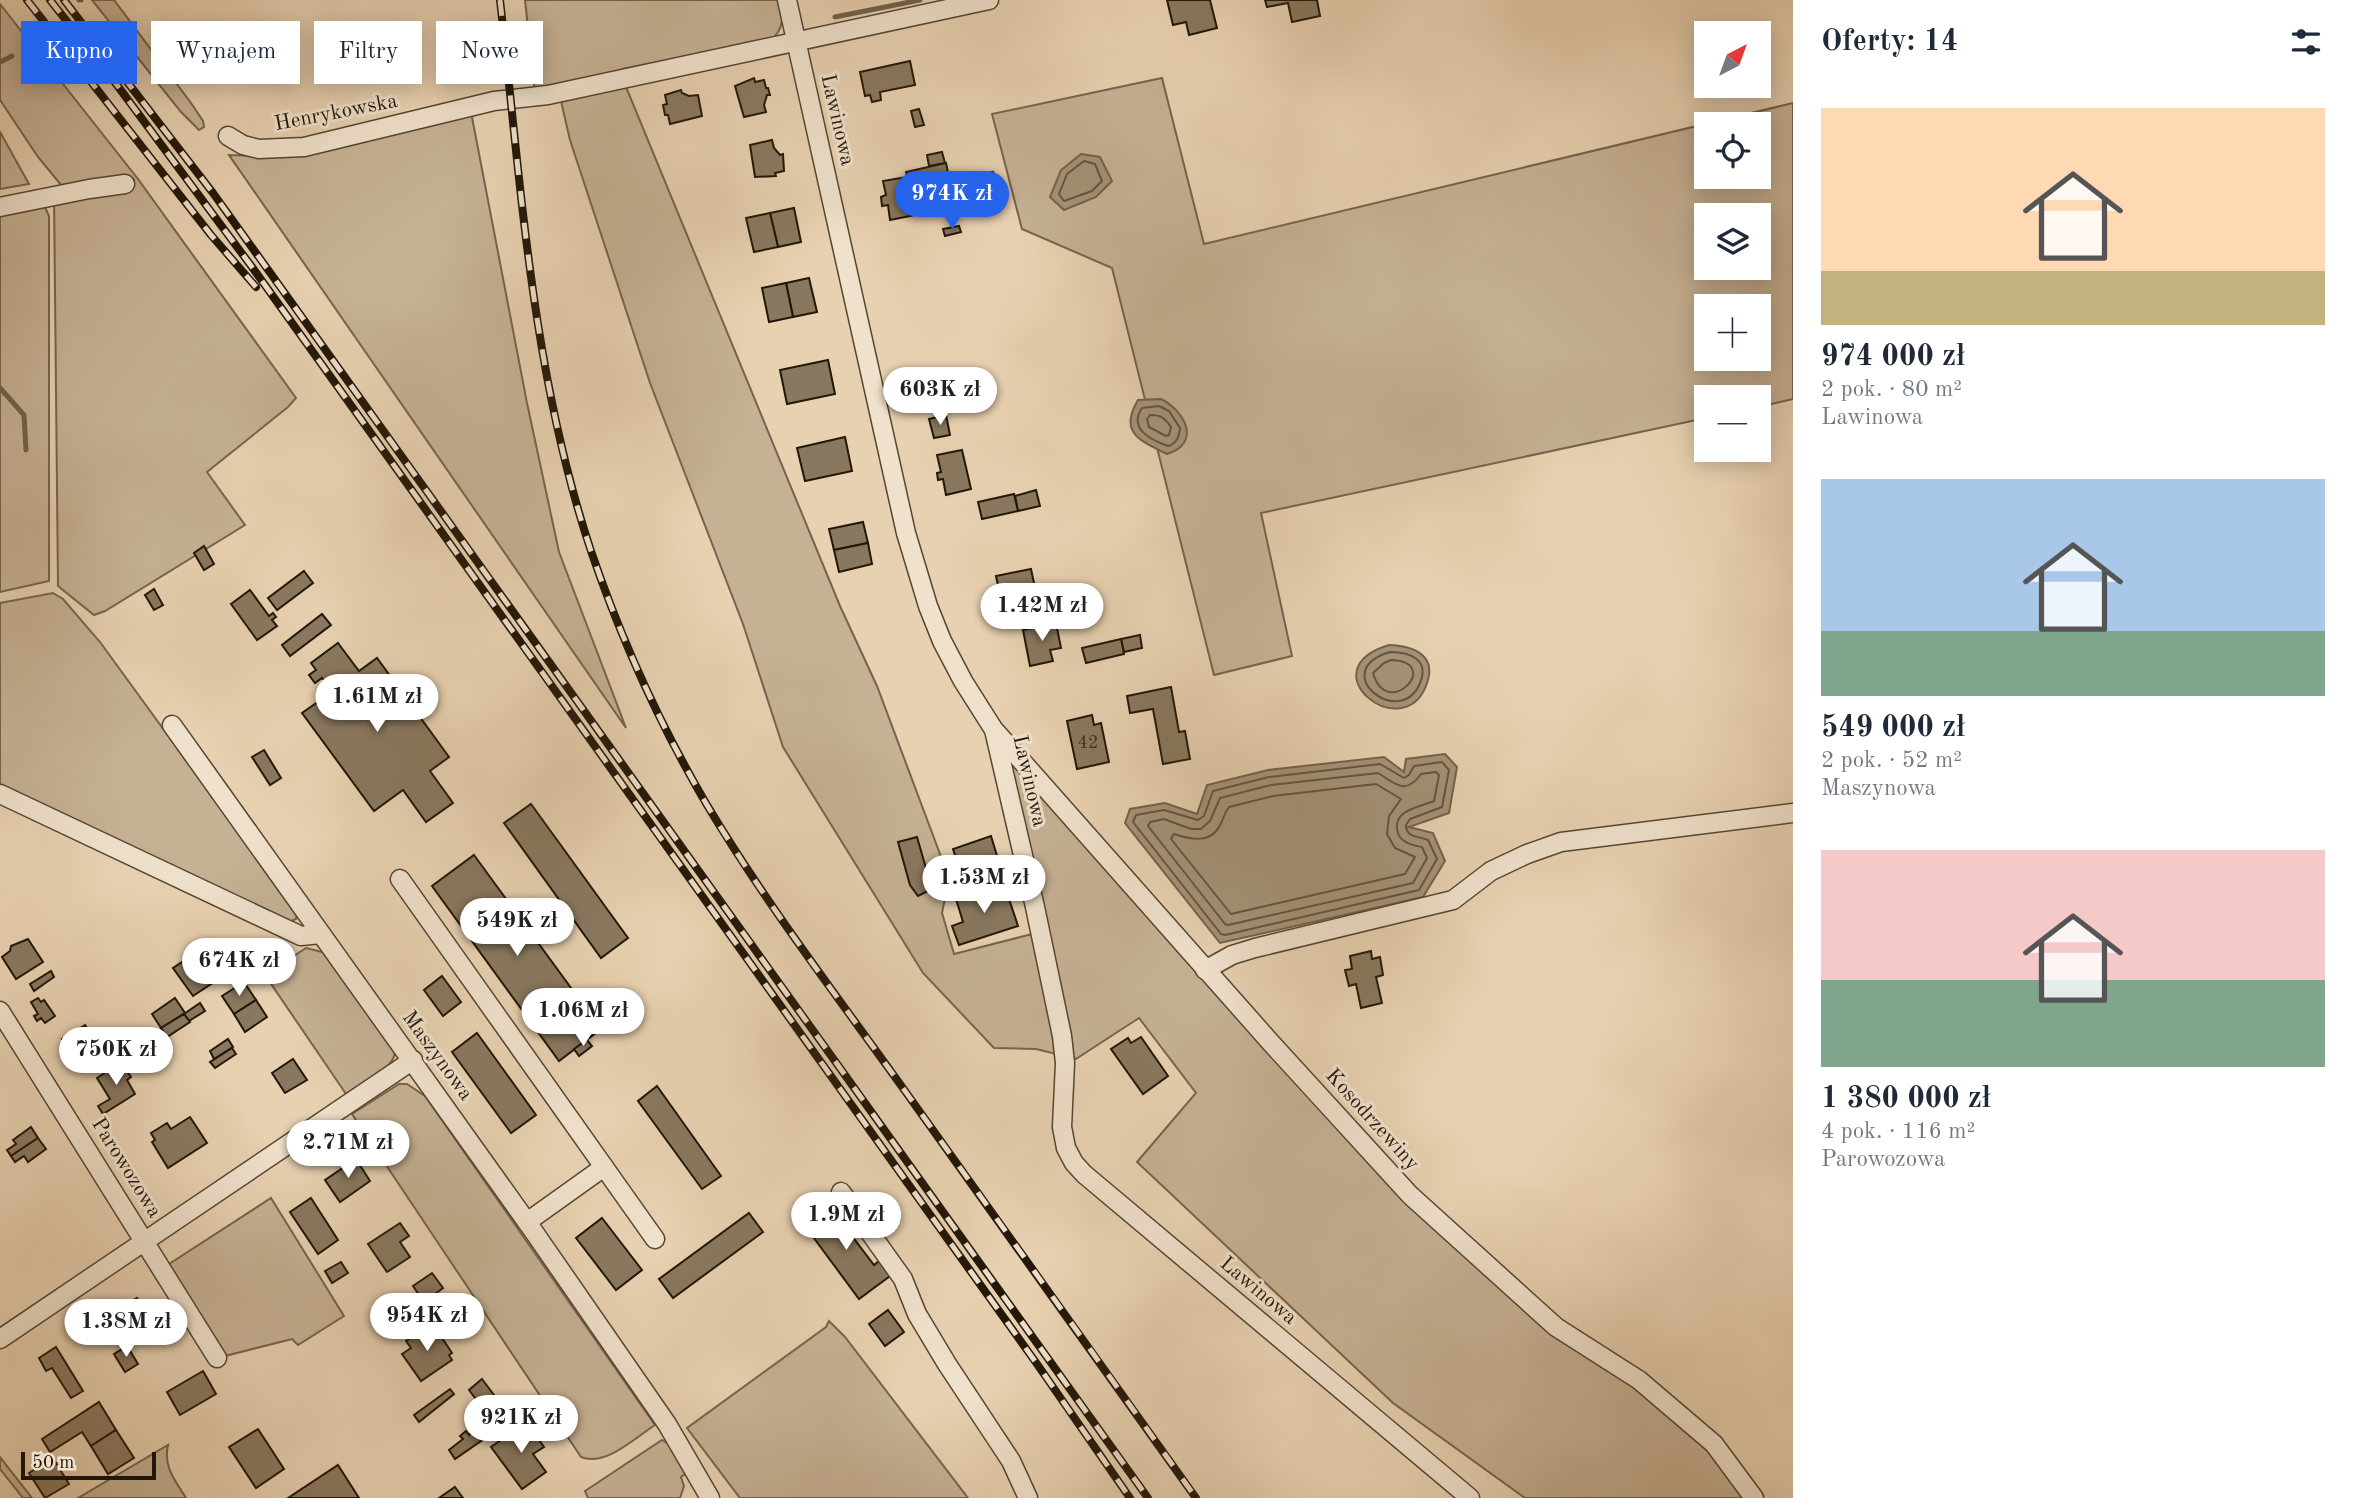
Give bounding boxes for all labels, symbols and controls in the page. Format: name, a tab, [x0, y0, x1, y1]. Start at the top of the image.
chip: Kupno	[21, 21, 137, 84]
chip: Wynajem	[151, 21, 300, 84]
chip: Filtry	[314, 21, 422, 84]
chip: Nowe	[436, 21, 543, 84]
north arrow	[1694, 21, 1771, 98]
map controls	[1694, 21, 1771, 462]
icon: filters	[2287, 23, 2325, 61]
text: Oferty: 14	[1821, 27, 1958, 57]
street label: Lawinowa	[816, 72, 858, 168]
street label: Henrykowska	[273, 91, 399, 135]
button: locate	[1694, 112, 1771, 189]
icon: home	[2010, 153, 2136, 279]
pin: 974K zł	[887, 172, 1017, 231]
text: 974K zł	[911, 182, 993, 205]
button: layers	[1694, 203, 1771, 280]
button: +	[1694, 294, 1771, 371]
text: 974 000 zł	[1821, 342, 1965, 372]
pin: 603K zł	[875, 368, 1005, 427]
text: 603K zł	[899, 378, 981, 401]
text: 2 pok. · 80 m²	[1821, 378, 1962, 401]
button: −	[1694, 385, 1771, 462]
text: Lawinowa	[1821, 406, 1923, 429]
icon: home	[2010, 524, 2136, 650]
pin: 1.42M zł	[970, 584, 1114, 643]
text: 1.42M zł	[996, 594, 1088, 617]
pin: 1.61M zł	[305, 674, 449, 734]
text: 1.61M zł	[331, 685, 423, 708]
text: 549 000 zł	[1821, 713, 1965, 743]
street label: Lawinowa	[1008, 733, 1050, 829]
house number: 42	[1078, 734, 1098, 752]
text: 2 pok. · 52 m²	[1821, 749, 1962, 772]
text: Maszynowa	[1821, 777, 1936, 800]
pin: 1.53M zł	[912, 856, 1056, 915]
text: 1.53M zł	[938, 866, 1030, 889]
icon: home	[2010, 895, 2136, 1021]
pin: 549K zł	[452, 898, 582, 958]
text: 549K zł	[476, 909, 558, 932]
pin: 674K zł	[174, 939, 304, 998]
text: 674K zł	[198, 949, 280, 972]
pin: 1.06M zł	[511, 988, 655, 1048]
text: 1.06M zł	[537, 999, 629, 1022]
street label: Maszynowa	[398, 1007, 476, 1105]
pin: 750K zł	[51, 1028, 181, 1087]
text: 750K zł	[75, 1038, 157, 1061]
street label: Kosodrzewiny	[1321, 1065, 1423, 1175]
text: 1 380 000 zł	[1821, 1084, 1991, 1114]
street label: Parowozowa	[87, 1114, 165, 1222]
pin: 2.71M zł	[276, 1120, 420, 1180]
text: 4 pok. · 116 m²	[1821, 1120, 1975, 1143]
text: 2.71M zł	[302, 1131, 394, 1154]
text: Parowozowa	[1821, 1148, 1945, 1171]
pin: 1.9M zł	[781, 1192, 911, 1252]
text: 1.9M zł	[807, 1203, 885, 1226]
street label: Lawinowa	[1216, 1253, 1300, 1329]
pin: 954K zł	[362, 1294, 492, 1353]
pin: 1.38M zł	[54, 1300, 198, 1359]
text: 954K zł	[386, 1304, 468, 1327]
text: 1.38M zł	[80, 1310, 172, 1333]
pin: 921K zł	[456, 1396, 586, 1455]
text: 921K zł	[480, 1406, 562, 1429]
scale bar	[21, 1449, 156, 1481]
text: 50 m	[32, 1454, 74, 1473]

